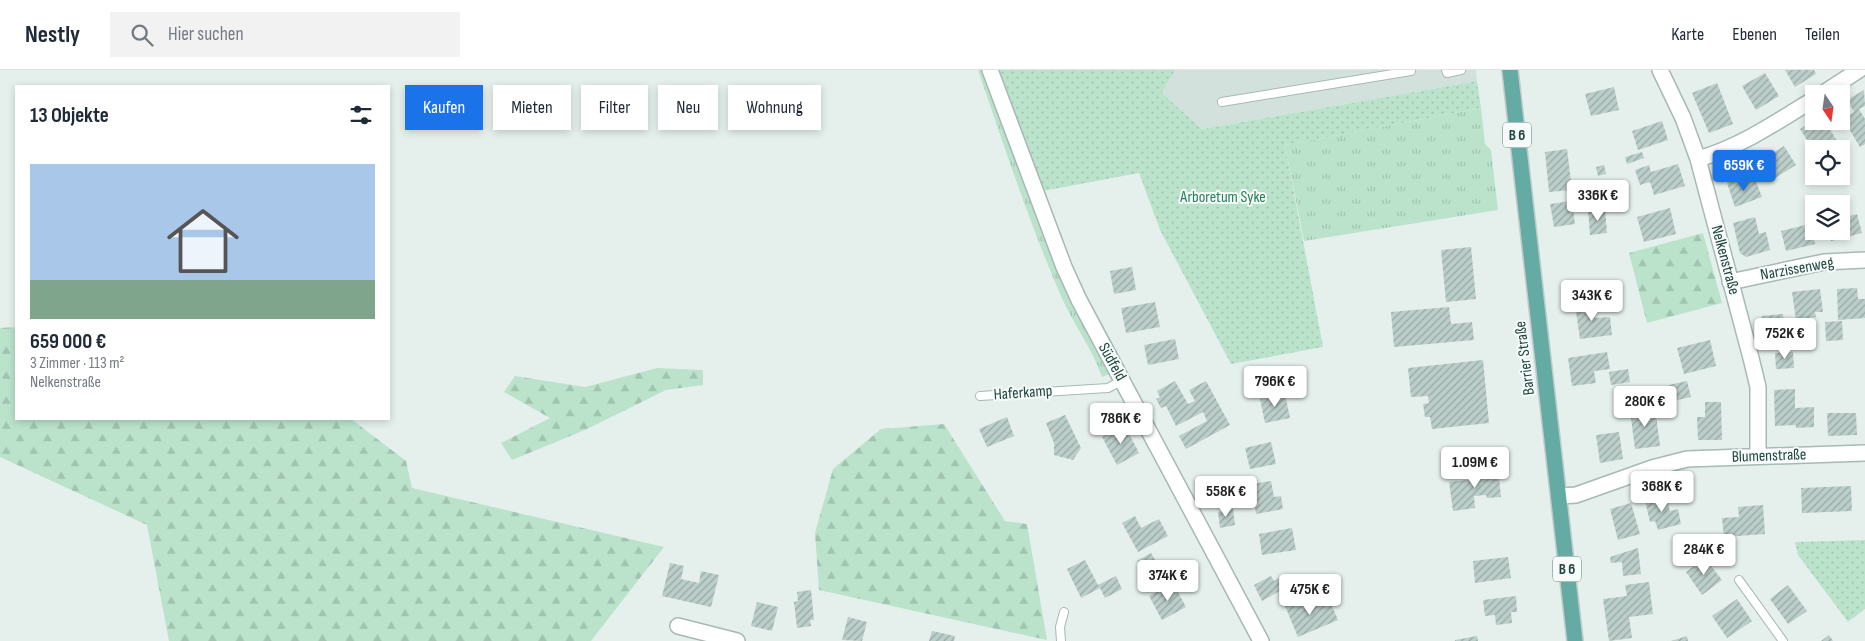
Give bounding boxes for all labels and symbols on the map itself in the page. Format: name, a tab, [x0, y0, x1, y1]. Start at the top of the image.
north arrow	[1805, 85, 1850, 130]
road number: B 6	[1503, 122, 1531, 148]
pin: 659K €	[1703, 150, 1785, 192]
pin: 336K €	[1557, 180, 1639, 222]
park label: Arboretum Syke	[1179, 188, 1266, 207]
street label: Nelkenstraße	[1707, 223, 1743, 297]
street label: Narzissenweg	[1759, 253, 1835, 285]
pin: 343K €	[1551, 280, 1633, 322]
pin: 752K €	[1744, 318, 1826, 360]
street label: Barrier Straße	[1511, 320, 1539, 396]
street label: Südfeld	[1094, 340, 1130, 384]
pin: 796K €	[1234, 366, 1316, 408]
street label: Haferkamp	[993, 381, 1053, 405]
pin: 280K €	[1604, 386, 1686, 428]
pin: 786K €	[1080, 402, 1162, 445]
street label: Blumenstraße	[1731, 445, 1807, 467]
pin: 1.09M €	[1429, 446, 1521, 489]
pin: 368K €	[1621, 470, 1703, 513]
pin: 558K €	[1185, 476, 1267, 518]
pin: 284K €	[1663, 534, 1745, 576]
road number: B 6	[1553, 556, 1581, 582]
pin: 374K €	[1127, 560, 1209, 602]
pin: 475K €	[1269, 574, 1351, 616]

